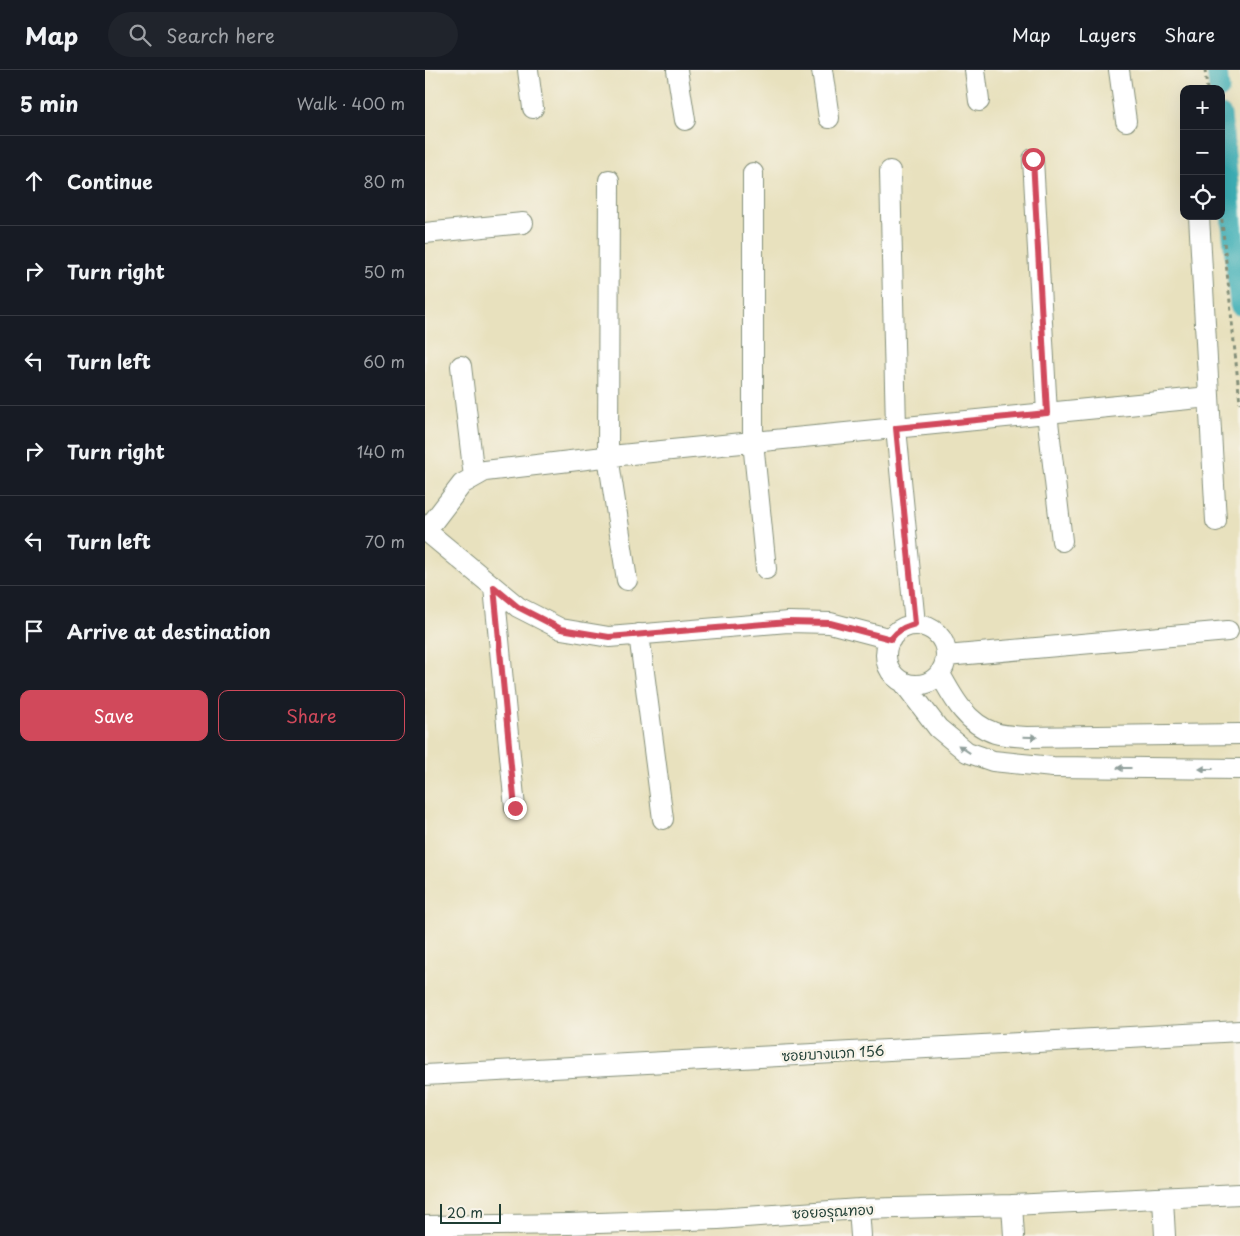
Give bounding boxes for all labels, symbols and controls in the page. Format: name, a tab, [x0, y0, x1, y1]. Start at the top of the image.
search box	[108, 12, 458, 57]
text: Map	[25, 17, 78, 53]
icon: search	[126, 21, 154, 49]
text: Search here	[166, 21, 275, 49]
text: Map	[1012, 21, 1051, 48]
text: Layers	[1079, 21, 1136, 48]
text: Share	[1164, 21, 1215, 48]
map controls	[1180, 85, 1225, 220]
button: +	[1180, 85, 1225, 130]
text: 5 min	[20, 87, 78, 119]
text: Walk · 400 m	[297, 91, 405, 115]
button: −	[1180, 130, 1225, 175]
route start	[1022, 148, 1045, 171]
icon: ahead	[20, 167, 48, 195]
text: Continue	[67, 167, 153, 195]
text: 80 m	[363, 169, 405, 193]
button: locate	[1180, 175, 1225, 220]
icon: right	[20, 257, 48, 285]
text: Turn right	[67, 257, 165, 285]
text: 50 m	[364, 259, 405, 283]
icon: left	[20, 347, 48, 375]
text: Turn left	[67, 347, 151, 375]
text: 60 m	[363, 349, 405, 373]
icon: right	[20, 437, 48, 465]
text: Turn right	[67, 437, 165, 465]
text: 140 m	[357, 439, 405, 463]
icon: left	[20, 527, 48, 555]
text: Turn left	[67, 527, 151, 555]
text: 70 m	[365, 529, 405, 553]
icon: arrive	[20, 617, 48, 645]
text: Arrive at destination	[67, 617, 271, 645]
button: Save	[20, 690, 208, 741]
button: Share	[218, 690, 405, 741]
one-way arrow	[1022, 733, 1038, 741]
one-way arrow	[957, 744, 971, 754]
one-way arrow	[1115, 764, 1131, 772]
one-way arrow	[1198, 765, 1214, 773]
route end	[504, 797, 527, 820]
street label: ซอยบางแวก 156	[781, 1040, 885, 1066]
street label: ซอยอรุณทอง	[792, 1198, 874, 1224]
scale bar	[440, 1201, 501, 1224]
text: 20 m	[447, 1202, 483, 1223]

